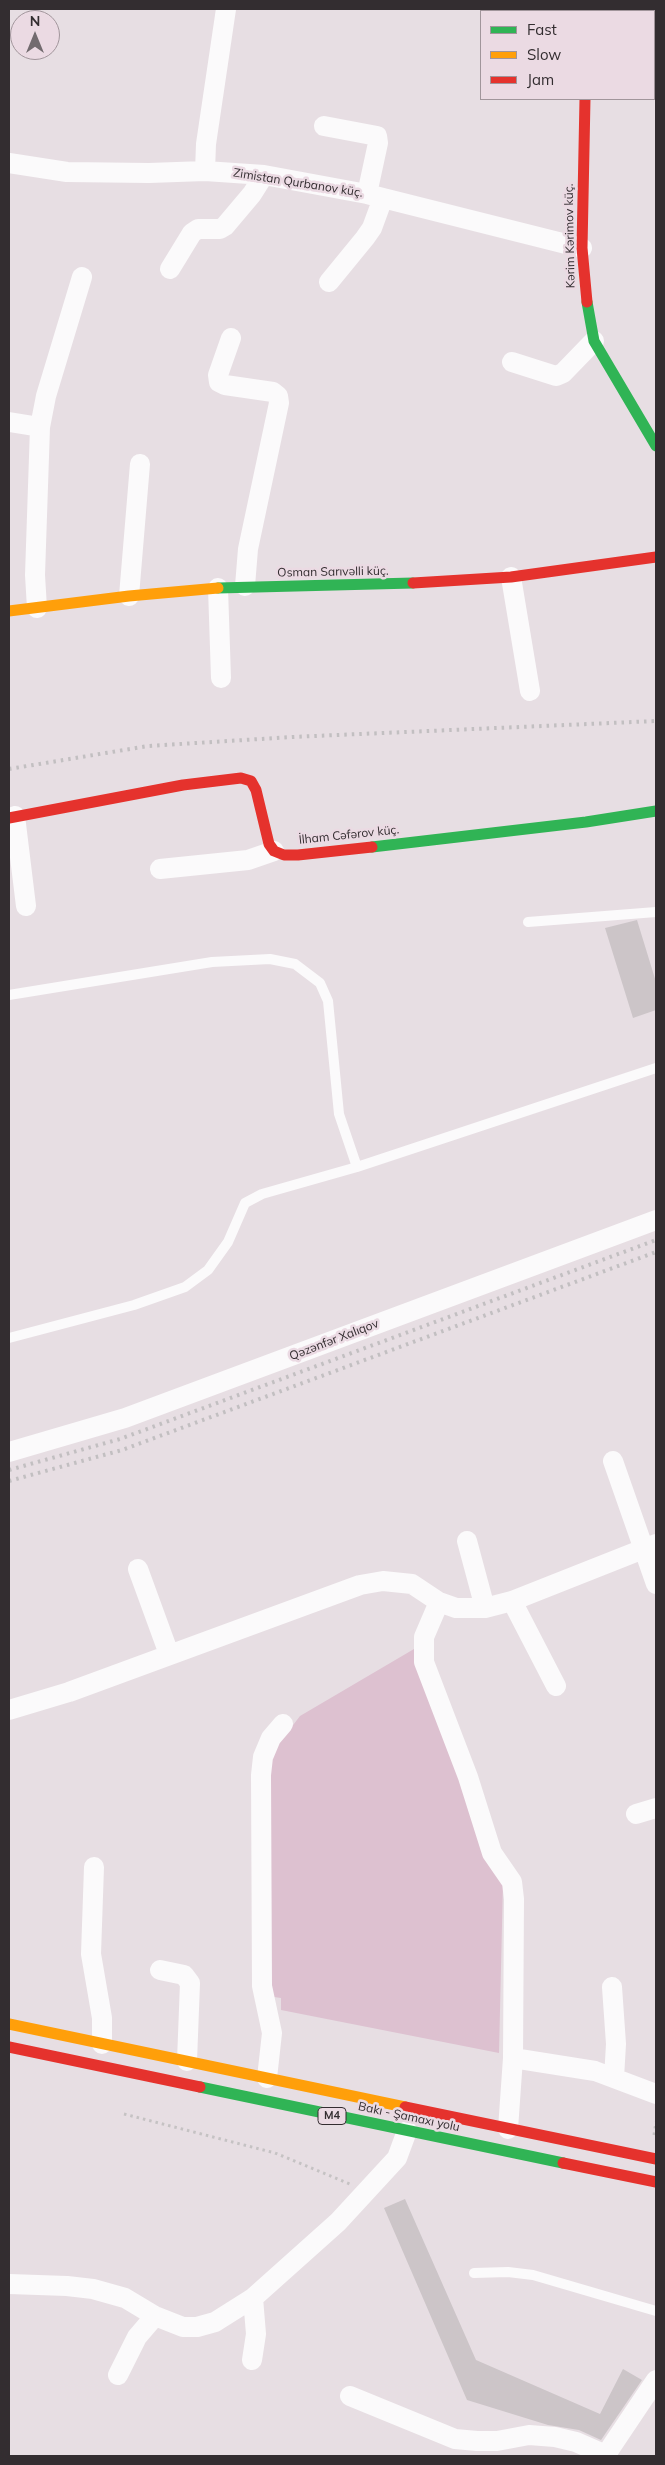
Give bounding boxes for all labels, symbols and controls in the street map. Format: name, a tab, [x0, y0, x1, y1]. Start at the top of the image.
north arrow	[10, 10, 60, 60]
legend	[480, 10, 655, 100]
text: N	[30, 12, 40, 30]
text: Fast	[527, 20, 557, 39]
text: Slow	[527, 45, 561, 64]
text: Jam	[527, 70, 554, 89]
street label: Zimistan Qurbanov küç.	[232, 166, 364, 200]
street label: Kərim Kərimov küç.	[562, 183, 578, 289]
street label: Osman Sarıvəlli küç.	[277, 564, 389, 580]
street label: İlham Cəfərov küç.	[298, 823, 400, 847]
street label: Qəzənfər Xalıqov	[287, 1316, 381, 1364]
street label: Bakı - Şamaxı yolu	[357, 2099, 461, 2135]
road number: M4	[318, 2108, 346, 2124]

